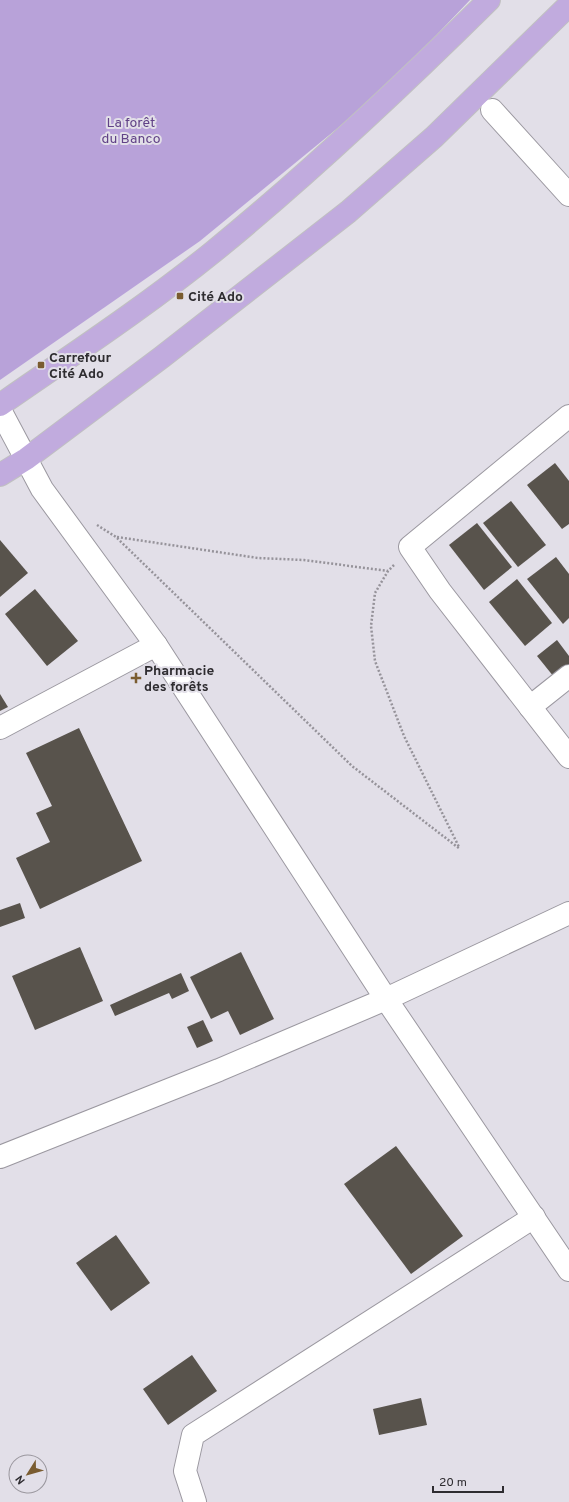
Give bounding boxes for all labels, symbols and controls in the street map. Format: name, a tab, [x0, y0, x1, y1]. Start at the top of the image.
park label: La forêt du Banco	[102, 115, 161, 148]
place label: Cité Ado	[188, 289, 243, 306]
marker: Cité Ado	[175, 291, 185, 301]
place label: Carrefour Cité Ado	[49, 350, 112, 383]
marker: Carrefour Cité Ado	[36, 360, 46, 370]
place label: Pharmacie des forêts	[144, 663, 214, 696]
marker: Pharmacie des forêts	[131, 673, 141, 683]
north arrow	[8, 1454, 48, 1494]
scale bar	[433, 1468, 503, 1494]
text: N	[13, 1472, 29, 1487]
text: 20 m	[439, 1475, 467, 1491]

